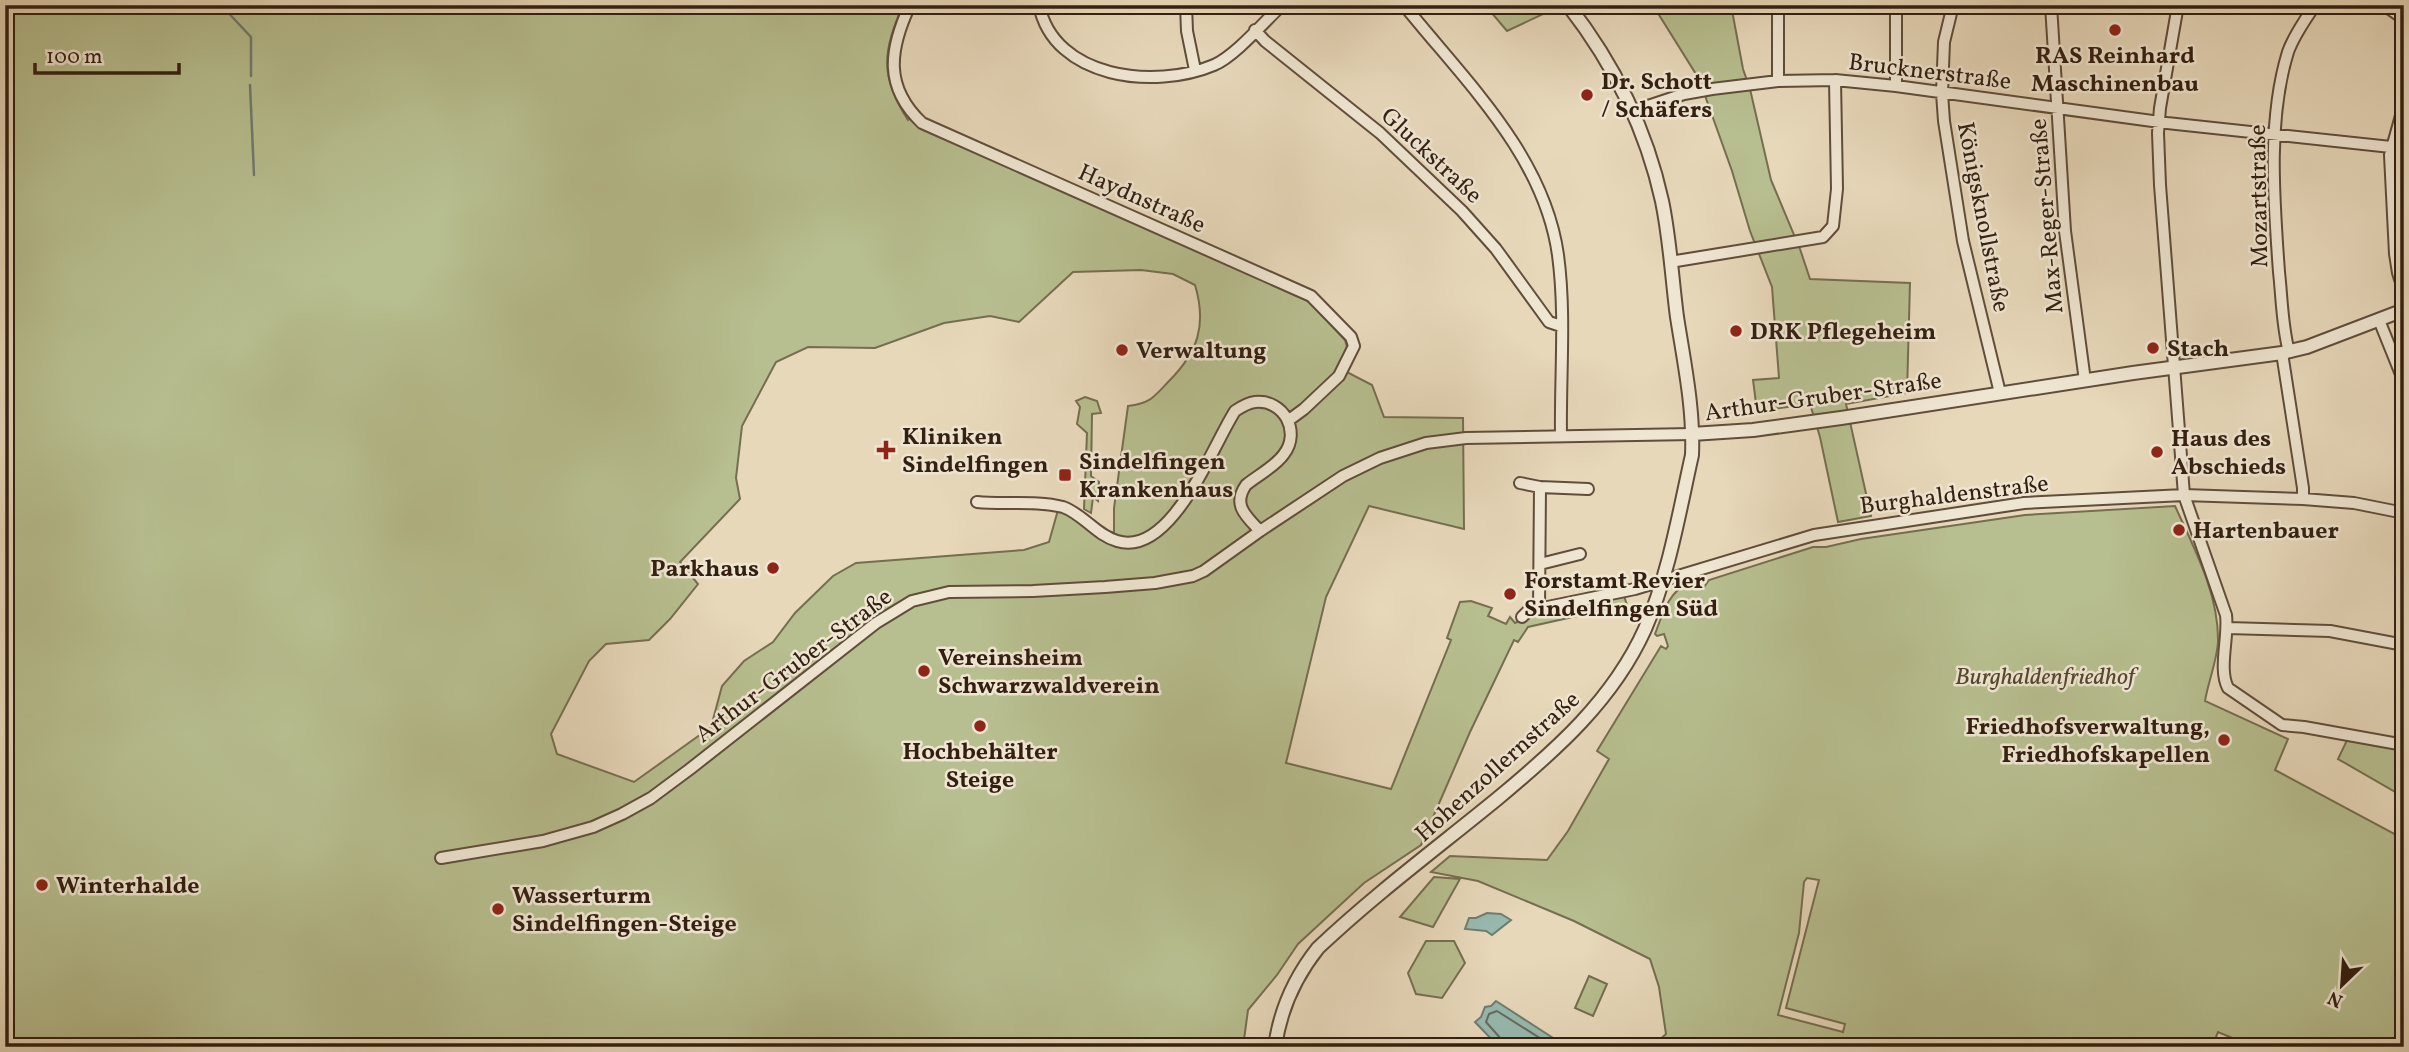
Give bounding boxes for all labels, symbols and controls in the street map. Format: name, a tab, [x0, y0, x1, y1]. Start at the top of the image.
marker: RAS Reinhard Maschinenbau	[2107, 22, 2123, 38]
scale bar	[35, 32, 178, 76]
place label: RAS Reinhard Maschinenbau	[2031, 40, 2199, 102]
text: 100 m	[46, 43, 103, 72]
street label: Brucknerstraße	[1846, 46, 2013, 100]
place label: Dr. Schott / Schäfers	[1601, 66, 1712, 128]
marker: Dr. Schott / Schäfers	[1579, 87, 1595, 103]
street label: Gluckstraße	[1372, 100, 1489, 213]
street label: Max-Reger-Straße	[2023, 117, 2073, 315]
street label: Königsknollstraße	[1947, 119, 2017, 315]
street label: Mozartstraße	[2242, 124, 2278, 268]
street label: Haydnstraße	[1072, 157, 1210, 243]
place label: DRK Pflegeheim	[1750, 316, 1936, 350]
marker: DRK Pflegeheim	[1728, 323, 1744, 339]
place label: Stach	[2167, 333, 2229, 367]
place label: Verwaltung	[1136, 335, 1267, 369]
marker: Stach	[2145, 340, 2161, 356]
marker: Verwaltung	[1114, 342, 1130, 358]
street label: Arthur-Gruber-Straße	[1703, 365, 1944, 431]
place label: Kliniken Sindelfingen	[902, 421, 1049, 483]
place label: Haus des Abschieds	[2171, 423, 2286, 485]
marker: Kliniken Sindelfingen	[876, 440, 896, 460]
marker: Haus des Abschieds	[2149, 444, 2165, 460]
place label: Sindelfingen Krankenhaus	[1079, 446, 1233, 508]
marker: Sindelfingen Krankenhaus	[1057, 467, 1073, 483]
street label: Burghaldenstraße	[1858, 468, 2051, 524]
place label: Hartenbauer	[2193, 515, 2339, 549]
marker: Hartenbauer	[2171, 522, 2187, 538]
place label: Parkhaus	[650, 553, 759, 587]
marker: Parkhaus	[765, 560, 781, 576]
place label: Forstamt Revier Sindelfingen Süd	[1524, 565, 1718, 627]
street label: Arthur-Gruber-Straße	[689, 581, 900, 752]
marker: Forstamt Revier Sindelfingen Süd	[1502, 586, 1518, 602]
place label: Vereinsheim Schwarzwaldverein	[938, 642, 1160, 704]
park label: Burghaldenfriedhof	[1955, 661, 2140, 695]
marker: Vereinsheim Schwarzwaldverein	[916, 663, 932, 679]
street label: Hohenzollernstraße	[1408, 684, 1588, 851]
place label: Friedhofsverwaltung, Friedhofskapellen	[1965, 711, 2210, 773]
marker: Hochbehälter Steige	[972, 718, 988, 734]
marker: Friedhofsverwaltung, Friedhofskapellen	[2216, 732, 2232, 748]
place label: Hochbehälter Steige	[902, 736, 1058, 798]
place label: Winterhalde	[56, 870, 200, 904]
marker: Winterhalde	[34, 877, 50, 893]
place label: Wasserturm Sindelfingen-Steige	[512, 880, 737, 942]
marker: Wasserturm Sindelfingen-Steige	[490, 901, 506, 917]
north arrow	[2308, 950, 2378, 1020]
text: N	[2324, 984, 2347, 1013]

